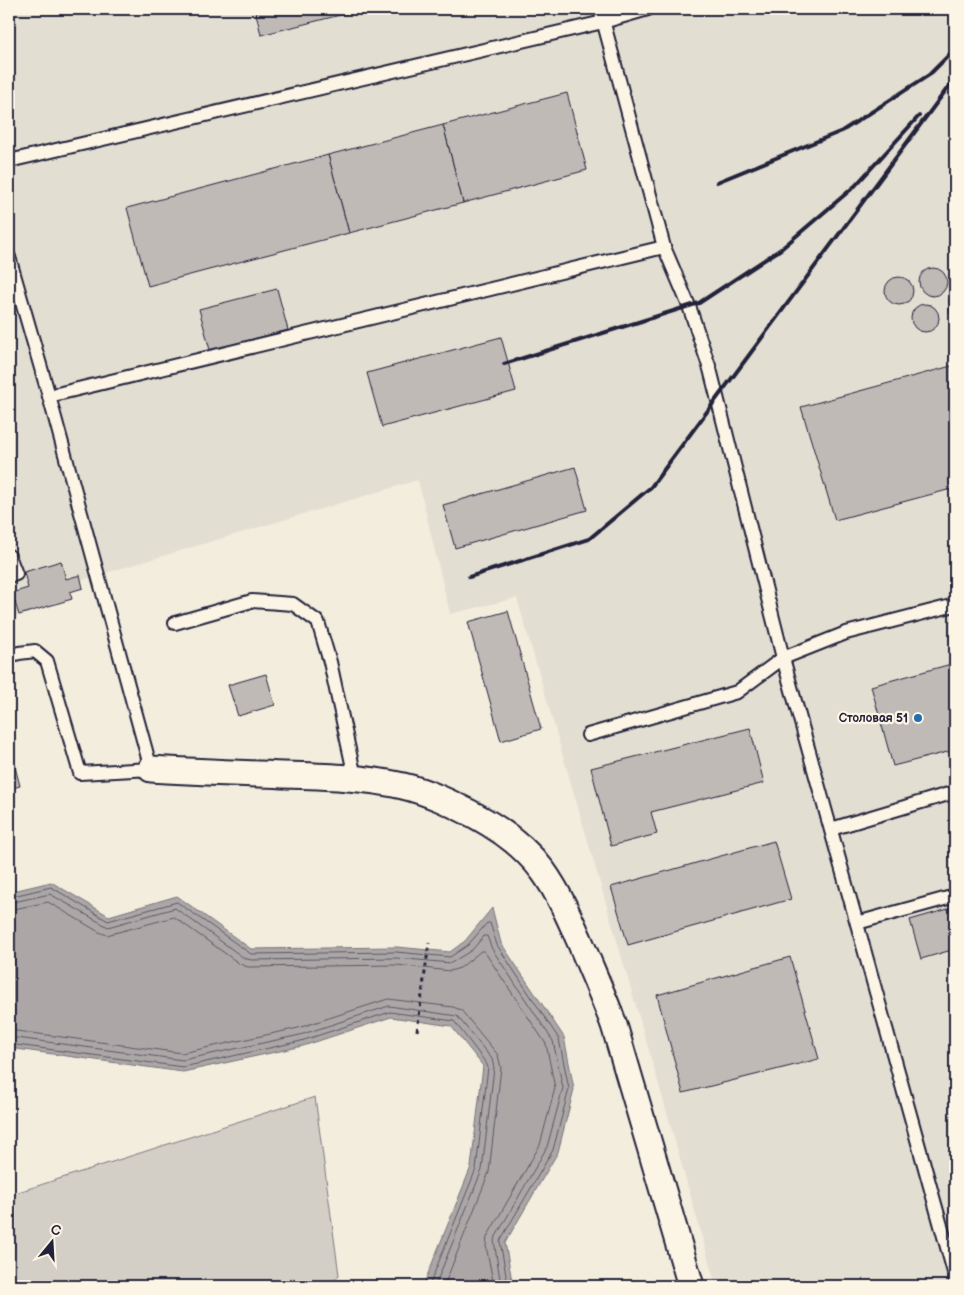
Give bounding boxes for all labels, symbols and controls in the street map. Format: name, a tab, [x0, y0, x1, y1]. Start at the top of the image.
place label: Столовая 51	[839, 711, 908, 726]
marker: Столовая 51	[912, 712, 924, 724]
north arrow	[28, 1218, 78, 1268]
text: С	[49, 1221, 63, 1240]

